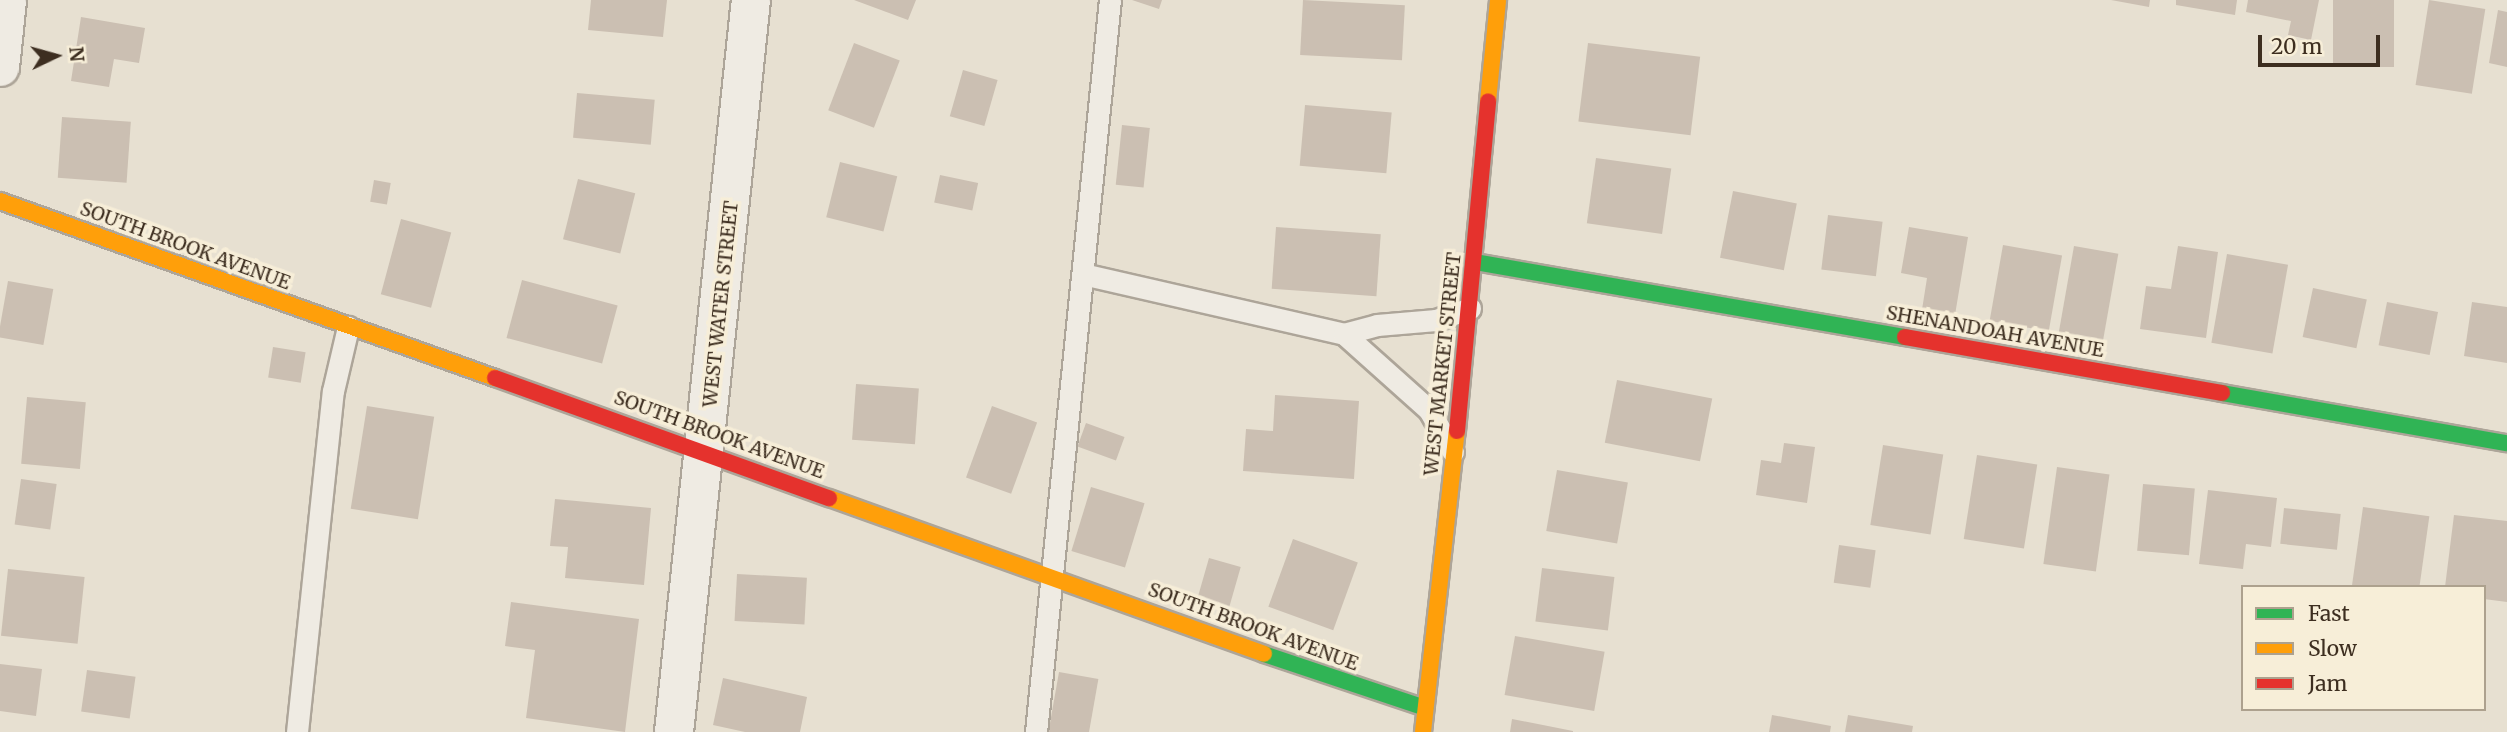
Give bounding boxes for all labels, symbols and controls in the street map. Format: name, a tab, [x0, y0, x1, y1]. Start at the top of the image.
north arrow	[21, 21, 91, 91]
scale bar	[2262, 21, 2384, 65]
text: 20 m	[2271, 33, 2322, 60]
text: N	[64, 46, 90, 63]
street label: SOUTH BROOK AVENUE	[77, 197, 293, 295]
street label: WEST WATER STREET	[699, 200, 743, 408]
street label: WEST MARKET STREET	[1420, 251, 1466, 477]
street label: SHENANDOAH AVENUE	[1884, 302, 2106, 362]
street label: SOUTH BROOK AVENUE	[611, 386, 827, 484]
street label: SOUTH BROOK AVENUE	[1145, 578, 1361, 676]
legend	[2241, 585, 2486, 711]
text: Fast	[2308, 600, 2350, 627]
text: Slow	[2308, 635, 2357, 662]
text: Jam	[2308, 670, 2347, 697]

